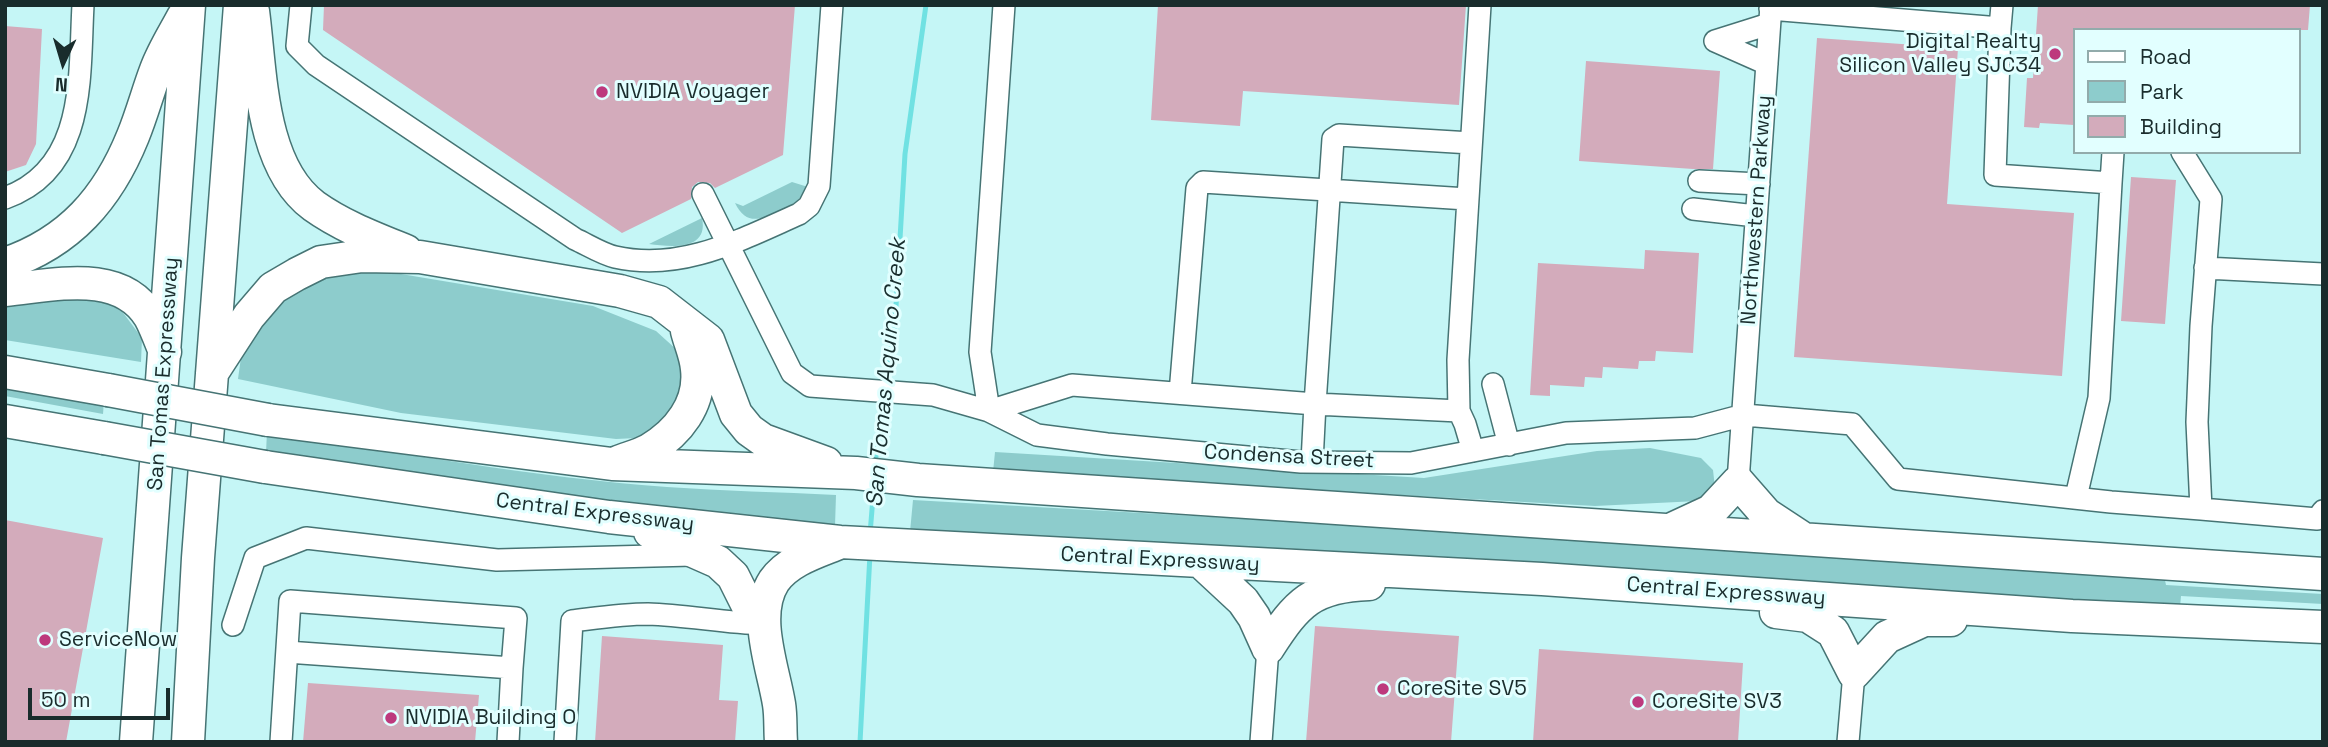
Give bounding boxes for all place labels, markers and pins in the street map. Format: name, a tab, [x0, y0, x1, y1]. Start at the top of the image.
place label: Digital Realty Silicon Valley SJC34	[1839, 29, 2041, 79]
marker: Digital Realty Silicon Valley SJC34	[2047, 46, 2063, 62]
place label: NVIDIA Voyager	[616, 79, 769, 105]
marker: NVIDIA Voyager	[594, 84, 610, 100]
place label: ServiceNow	[59, 627, 177, 653]
marker: ServiceNow	[37, 632, 53, 648]
place label: CoreSite SV5	[1397, 676, 1527, 702]
marker: CoreSite SV5	[1375, 681, 1391, 697]
place label: CoreSite SV3	[1652, 689, 1782, 715]
marker: CoreSite SV3	[1630, 694, 1646, 710]
place label: NVIDIA Building O	[405, 705, 576, 731]
marker: NVIDIA Building O	[383, 710, 399, 726]

